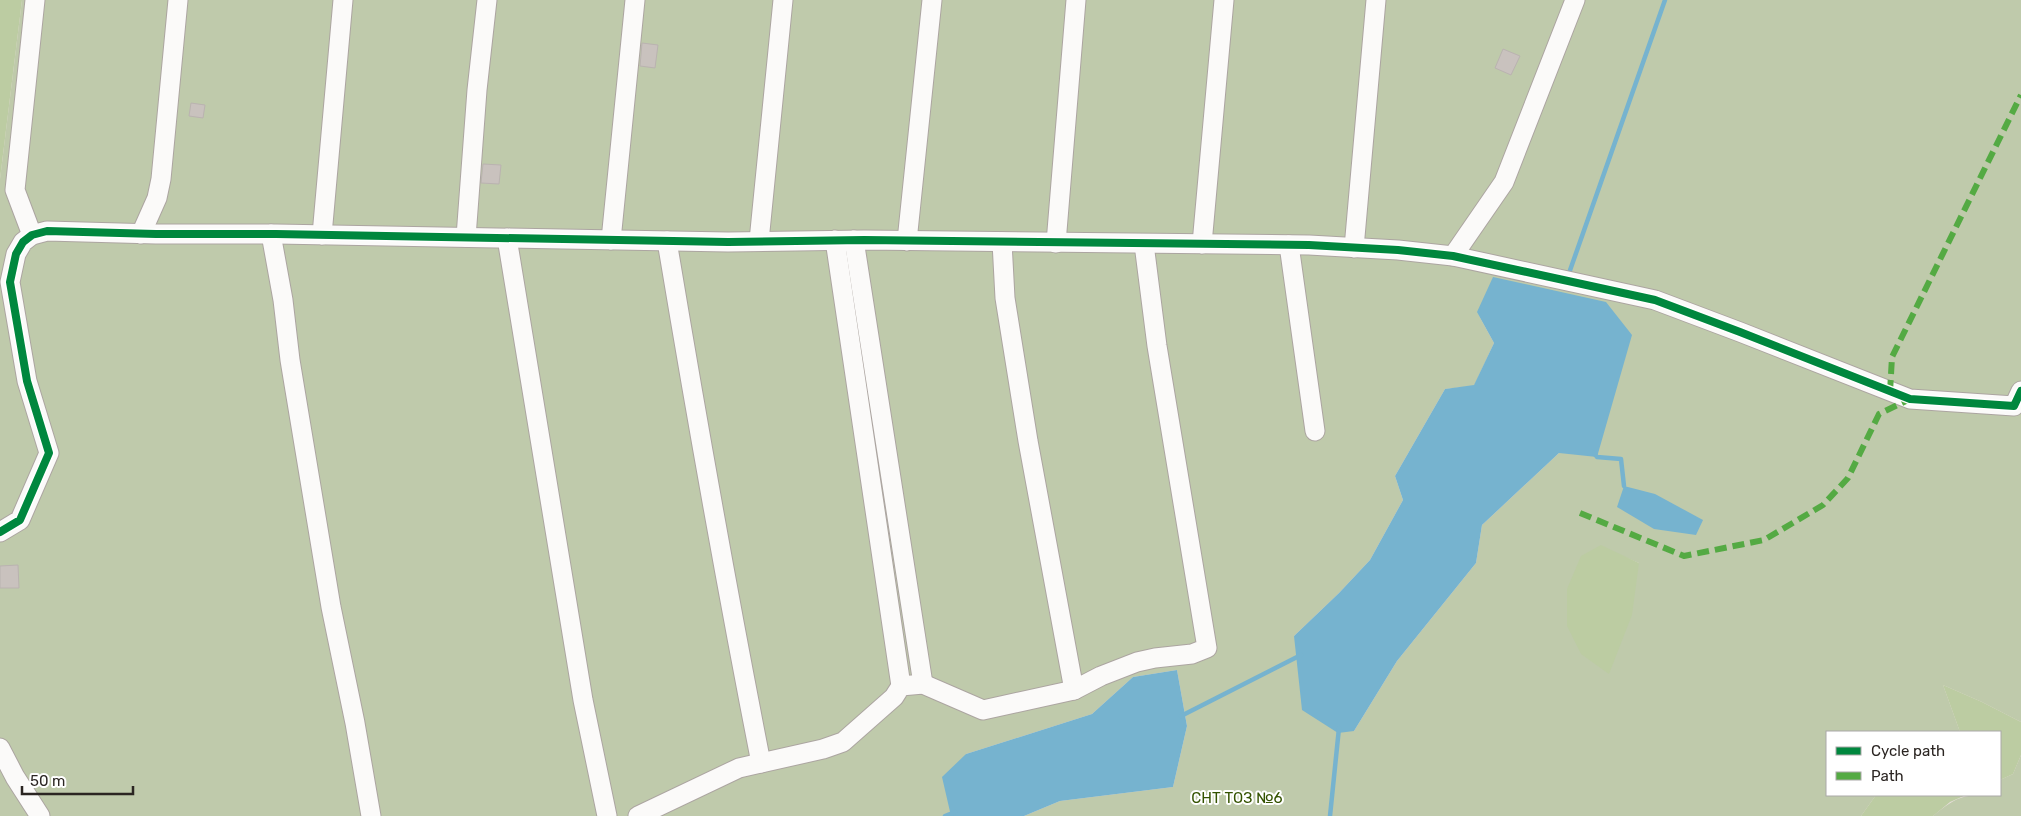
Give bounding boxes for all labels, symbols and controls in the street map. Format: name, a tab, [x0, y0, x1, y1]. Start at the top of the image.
legend	[1826, 731, 2001, 796]
text: Cycle path	[1871, 742, 1945, 760]
scale bar	[22, 764, 134, 796]
text: Path	[1871, 767, 1904, 785]
text: 50 m	[30, 772, 65, 790]
park label: СНТ ТОЗ №6	[1191, 789, 1283, 807]

